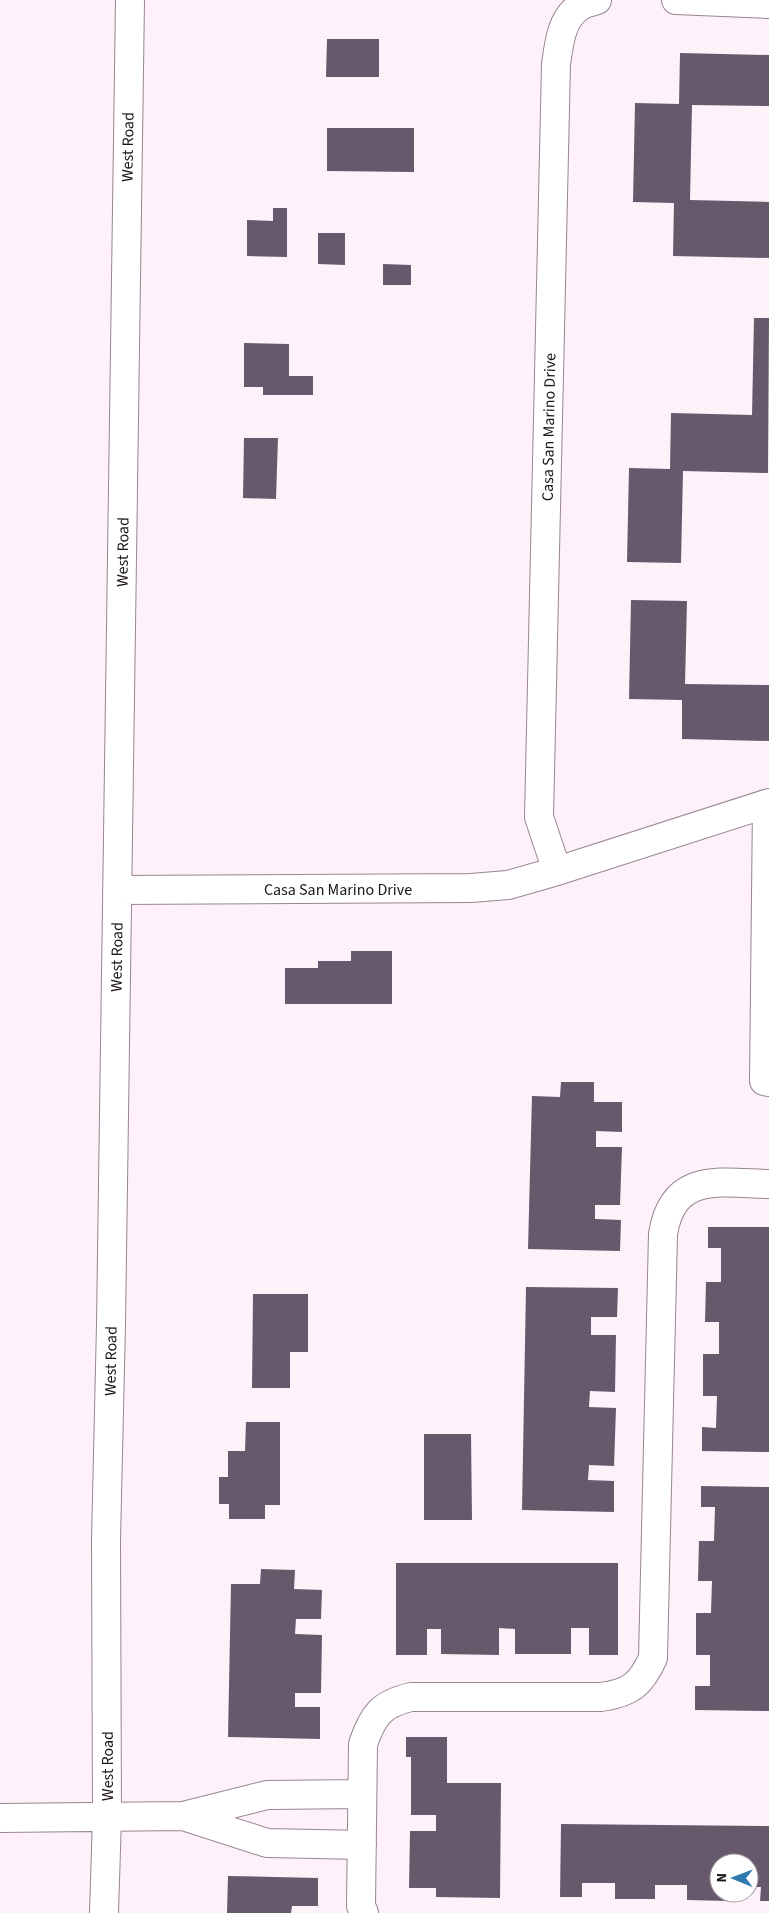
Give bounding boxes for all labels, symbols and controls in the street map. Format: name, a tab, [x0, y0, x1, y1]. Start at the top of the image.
street label: West Road	[116, 112, 140, 182]
street label: Casa San Marino Drive	[537, 353, 561, 501]
street label: West Road	[111, 517, 135, 587]
street label: Casa San Marino Drive	[264, 879, 412, 901]
street label: West Road	[105, 922, 129, 992]
street label: West Road	[99, 1326, 123, 1396]
street label: West Road	[97, 1731, 119, 1801]
north arrow	[709, 1853, 759, 1903]
text: N	[712, 1873, 732, 1883]

